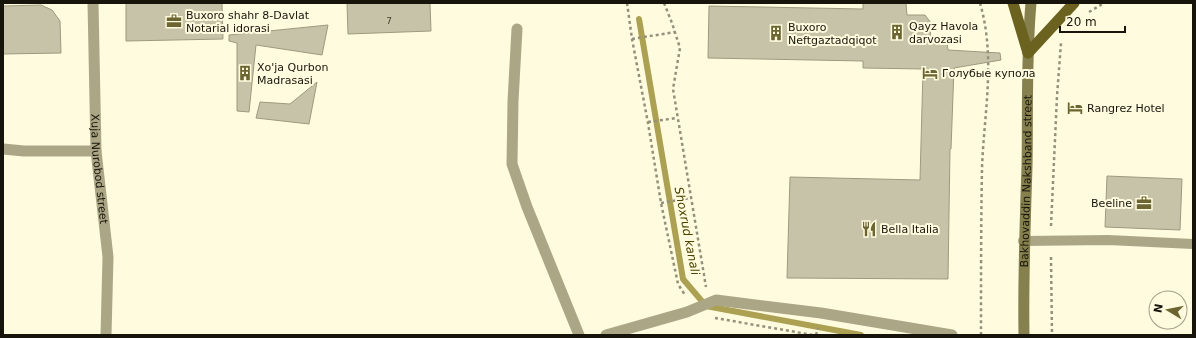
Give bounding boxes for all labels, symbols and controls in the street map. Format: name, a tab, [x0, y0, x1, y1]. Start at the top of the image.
scale bar	[1060, 8, 1125, 34]
place label: Buxoro shahr 8-Davlat Notarial idorasi	[186, 9, 310, 35]
office icon: Buxoro shahr 8-Davlat Notarial idorasi	[165, 12, 183, 30]
text: 20 m	[1066, 15, 1097, 29]
house number: 7	[386, 16, 392, 26]
place label: Qayz Havola darvozasi	[909, 20, 978, 46]
place label: Buxoro Neftgaztadqiqot	[788, 21, 877, 47]
building icon: Qayz Havola darvozasi	[888, 23, 906, 41]
building icon: Buxoro Neftgaztadqiqot	[767, 24, 785, 42]
place label: Xo'ja Qurbon Madrasasi	[257, 61, 328, 87]
building icon: Xo'ja Qurbon Madrasasi	[236, 64, 254, 82]
hotel icon: Голубые купола	[921, 64, 939, 82]
place label: Голубые купола	[942, 67, 1036, 80]
street label: Bakhovaddin Nakshband street	[1018, 94, 1034, 267]
hotel icon: Rangrez Hotel	[1066, 99, 1084, 117]
place label: Rangrez Hotel	[1087, 102, 1165, 115]
street label: Xuja Nurobod street	[88, 114, 110, 225]
water label: Shoxrud kanali	[672, 186, 703, 277]
office icon: Beeline	[1135, 194, 1153, 212]
place label: Beeline	[1091, 197, 1132, 210]
restaurant icon: Bella Italia	[860, 220, 878, 238]
place label: Bella Italia	[881, 223, 939, 236]
north arrow	[1148, 290, 1188, 330]
text: N	[1151, 303, 1166, 314]

